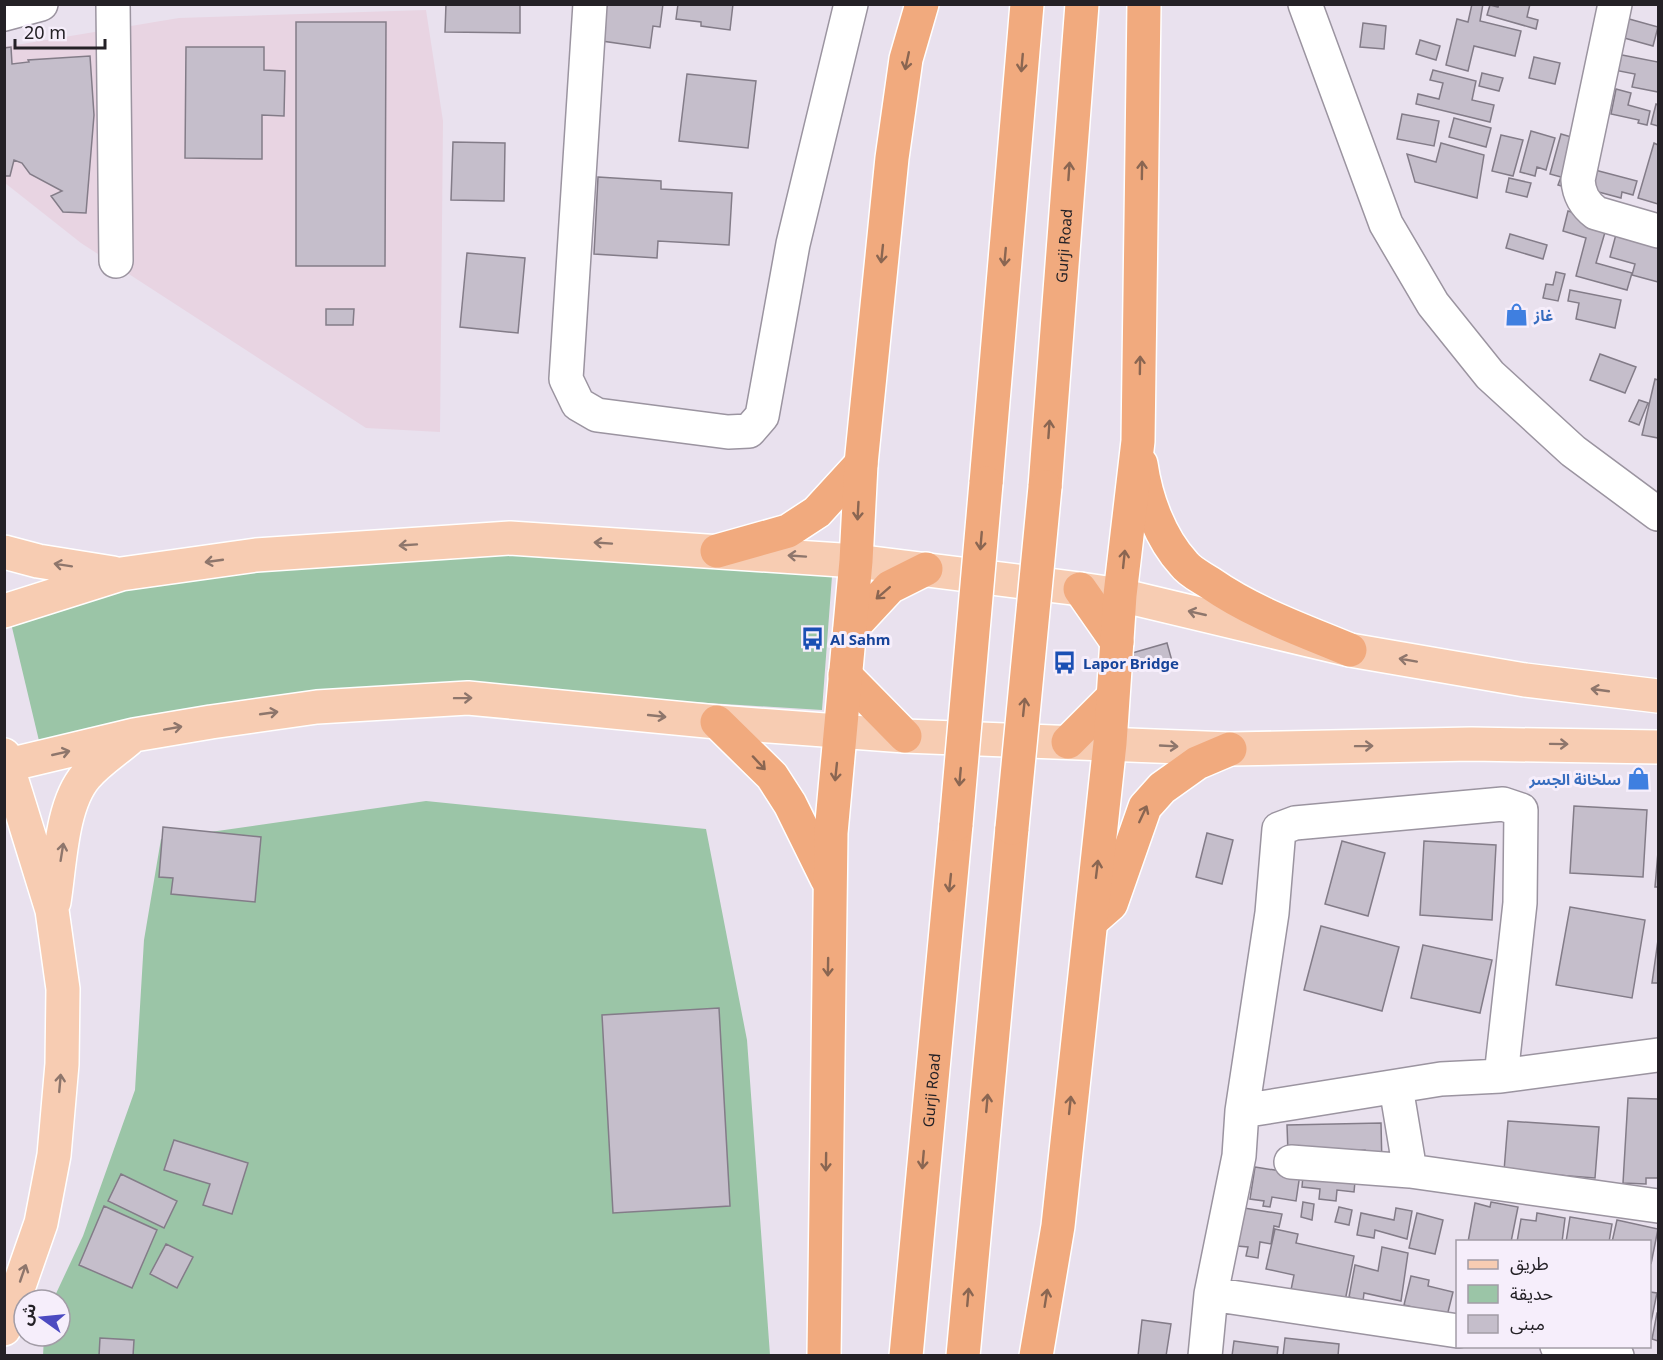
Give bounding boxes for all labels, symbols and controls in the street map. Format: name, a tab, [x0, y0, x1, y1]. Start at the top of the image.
scale bar	[15, 12, 105, 50]
text: 20 m	[24, 20, 66, 44]
one-way arrow	[901, 51, 912, 70]
one-way arrow	[1016, 52, 1027, 72]
one-way arrow	[1137, 160, 1148, 180]
one-way arrow	[1064, 162, 1075, 182]
street label: Gurji Road	[1051, 208, 1076, 283]
one-way arrow	[876, 244, 887, 264]
one-way arrow	[999, 247, 1010, 267]
shop icon: غاز	[1503, 302, 1529, 328]
place label: غاز	[1533, 305, 1553, 325]
one-way arrow	[1134, 355, 1146, 375]
one-way arrow	[1044, 419, 1055, 439]
one-way arrow	[853, 501, 864, 521]
one-way arrow	[975, 531, 986, 551]
one-way arrow	[593, 538, 613, 549]
one-way arrow	[399, 539, 419, 550]
one-way arrow	[1119, 550, 1130, 569]
one-way arrow	[788, 551, 808, 562]
one-way arrow	[204, 556, 224, 567]
one-way arrow	[54, 560, 74, 571]
one-way arrow	[875, 587, 891, 600]
one-way arrow	[1188, 607, 1207, 619]
bus stop icon: Al Sahm	[799, 626, 825, 652]
place label: Al Sahm	[830, 629, 890, 649]
bus stop icon: Lapor Bridge	[1052, 650, 1078, 676]
place label: Lapor Bridge	[1083, 653, 1179, 673]
one-way arrow	[1398, 654, 1418, 665]
one-way arrow	[1591, 684, 1611, 695]
one-way arrow	[453, 693, 473, 704]
one-way arrow	[1019, 697, 1030, 717]
one-way arrow	[259, 708, 278, 719]
one-way arrow	[647, 711, 667, 722]
one-way arrow	[162, 723, 182, 734]
one-way arrow	[1548, 738, 1568, 750]
one-way arrow	[1158, 741, 1178, 752]
one-way arrow	[1353, 741, 1373, 752]
one-way arrow	[52, 746, 71, 758]
one-way arrow	[752, 755, 767, 770]
one-way arrow	[830, 762, 841, 782]
shop icon: سلخانة الجسر	[1626, 766, 1652, 792]
one-way arrow	[954, 767, 965, 787]
place label: سلخانة الجسر	[1529, 769, 1621, 789]
one-way arrow	[1137, 806, 1149, 824]
one-way arrow	[57, 843, 68, 863]
one-way arrow	[1092, 860, 1103, 880]
one-way arrow	[944, 872, 955, 892]
one-way arrow	[822, 956, 834, 976]
street label: Gurji Road	[918, 1052, 944, 1128]
one-way arrow	[55, 1073, 66, 1093]
one-way arrow	[982, 1094, 993, 1114]
one-way arrow	[1065, 1095, 1076, 1115]
one-way arrow	[917, 1150, 928, 1170]
one-way arrow	[820, 1151, 832, 1171]
legend	[1456, 1240, 1651, 1348]
text: طريق	[1510, 1251, 1549, 1275]
one-way arrow	[19, 1264, 30, 1283]
text: حديقة	[1510, 1281, 1553, 1305]
north arrow	[12, 1288, 72, 1348]
one-way arrow	[963, 1288, 974, 1308]
one-way arrow	[1041, 1289, 1052, 1308]
text: ش	[14, 1301, 41, 1328]
text: مبنى	[1510, 1311, 1545, 1335]

